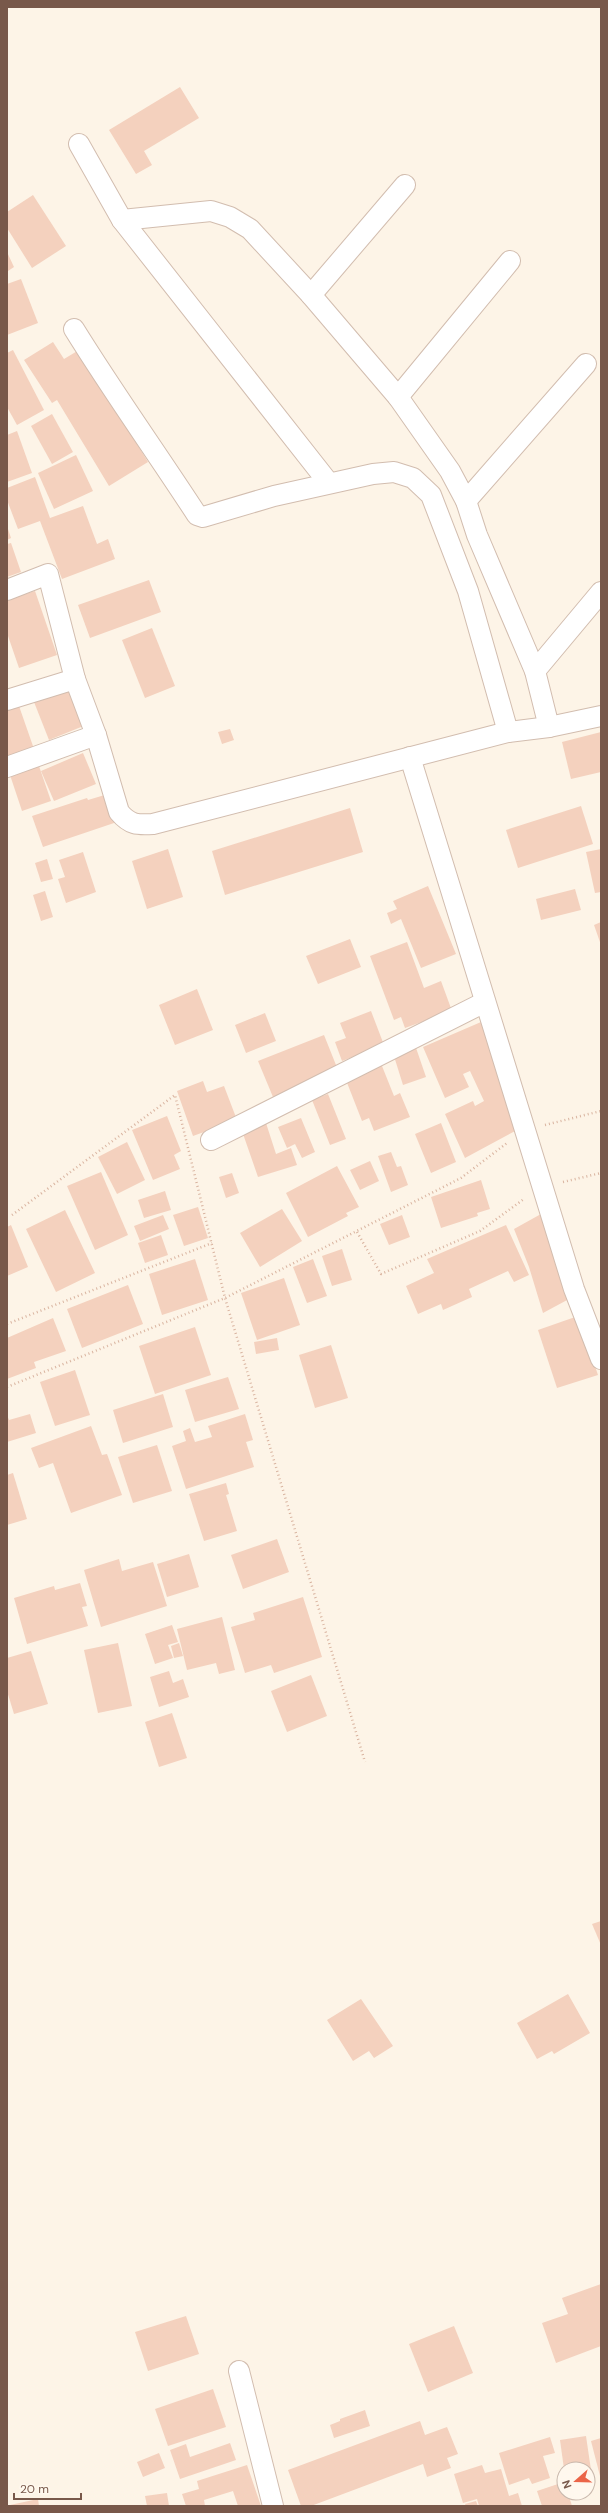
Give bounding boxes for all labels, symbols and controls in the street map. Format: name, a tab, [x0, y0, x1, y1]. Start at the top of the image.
north arrow	[556, 2461, 596, 2501]
scale bar	[14, 2475, 81, 2501]
text: N	[559, 2478, 575, 2491]
text: 20 m	[20, 2481, 49, 2497]

